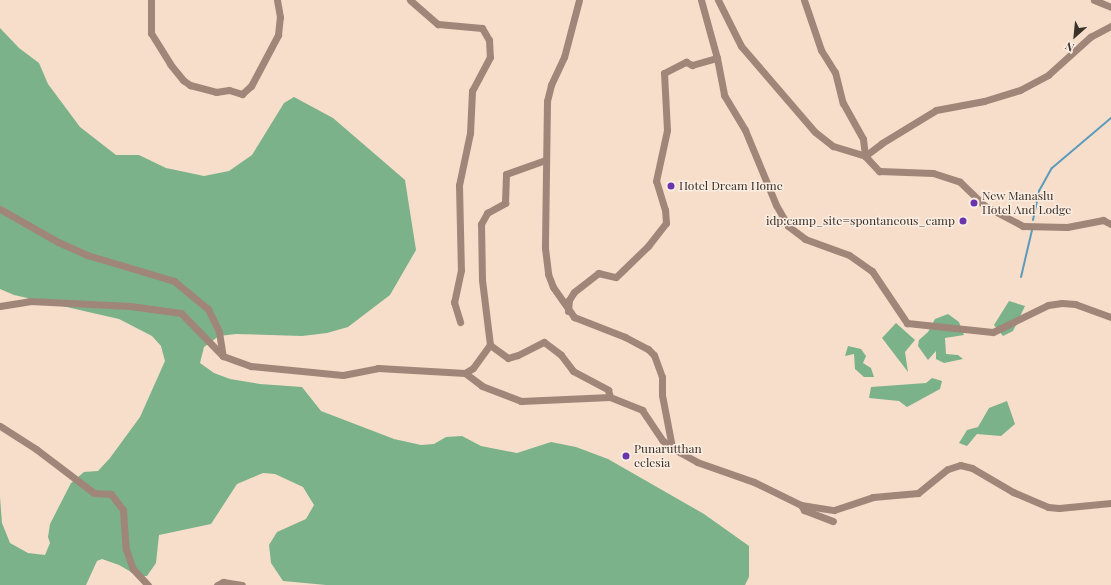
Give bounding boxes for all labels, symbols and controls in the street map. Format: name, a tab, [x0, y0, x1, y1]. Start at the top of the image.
north arrow	[1055, 16, 1095, 56]
text: N	[1062, 39, 1076, 56]
place label: Hotel Dream Home	[679, 179, 783, 193]
marker: Hotel Dream Home	[666, 181, 676, 191]
place label: New Manaslu Hotel And Lodge	[982, 189, 1072, 217]
marker: New Manaslu Hotel And Lodge	[969, 198, 979, 208]
place label: idp:camp_site=spontaneous_camp	[766, 214, 955, 228]
marker: idp:camp_site=spontaneous_camp	[958, 216, 968, 226]
place label: Punarutthan eclesia	[634, 442, 702, 470]
marker: Punarutthan eclesia	[621, 451, 631, 461]

